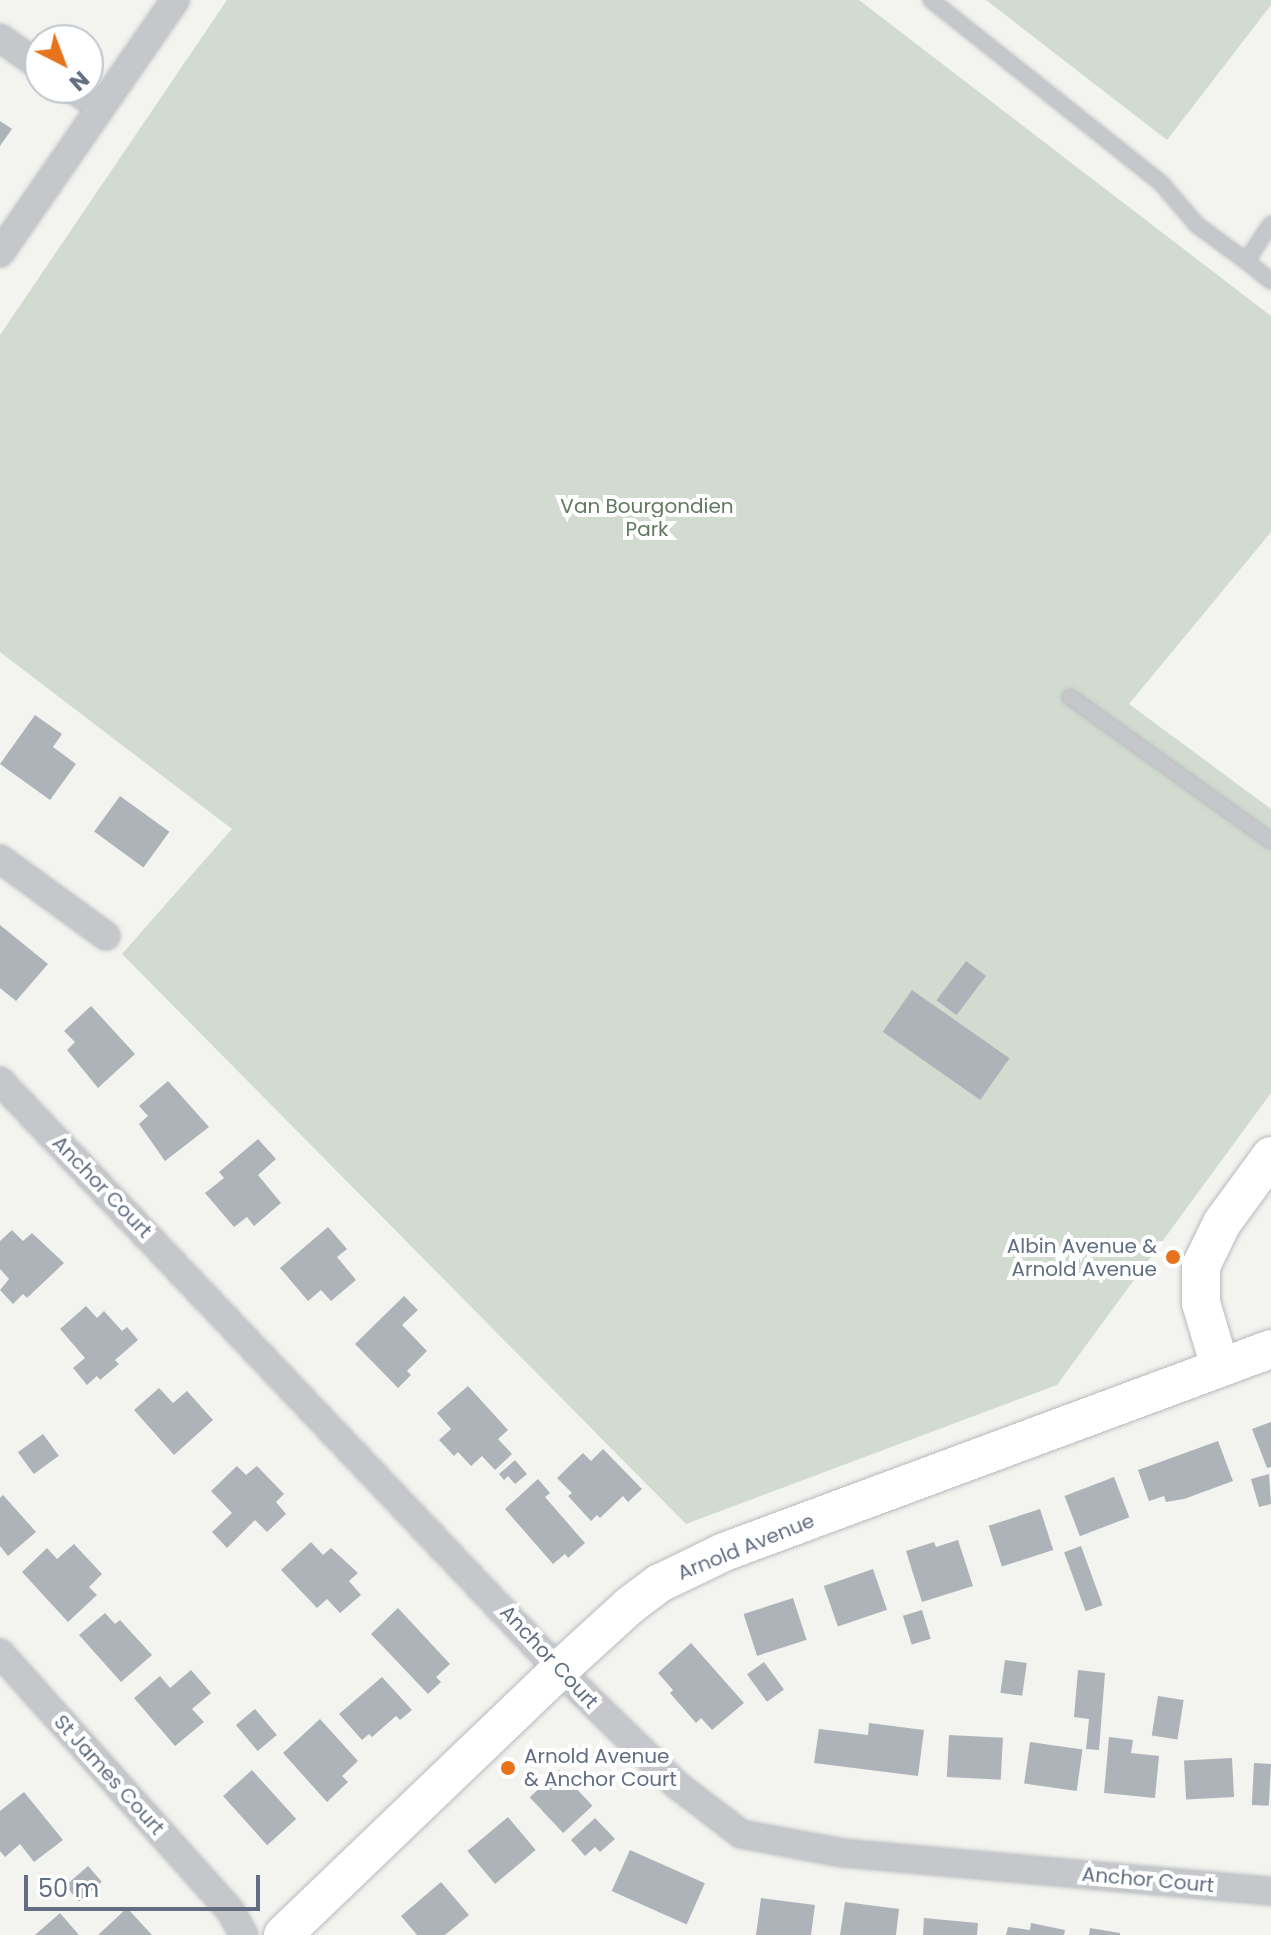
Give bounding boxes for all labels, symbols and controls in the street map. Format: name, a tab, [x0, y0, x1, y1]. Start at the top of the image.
north arrow	[24, 24, 104, 104]
text: N	[63, 64, 96, 98]
park label: Van Bourgondien Park	[560, 494, 734, 541]
street label: Anchor Court	[47, 1131, 157, 1243]
place label: Albin Avenue & Arnold Avenue	[1007, 1234, 1157, 1281]
marker: Albin Avenue & Arnold Avenue	[1164, 1248, 1182, 1266]
street label: Arnold Avenue	[674, 1509, 818, 1585]
street label: Anchor Court	[495, 1600, 603, 1714]
street label: St James Court	[49, 1710, 169, 1840]
place label: Arnold Avenue & Anchor Court	[524, 1744, 677, 1791]
marker: Arnold Avenue & Anchor Court	[499, 1759, 517, 1777]
scale bar	[28, 1859, 264, 1909]
street label: Anchor Court	[1081, 1862, 1215, 1898]
text: 50 m	[38, 1872, 99, 1905]

